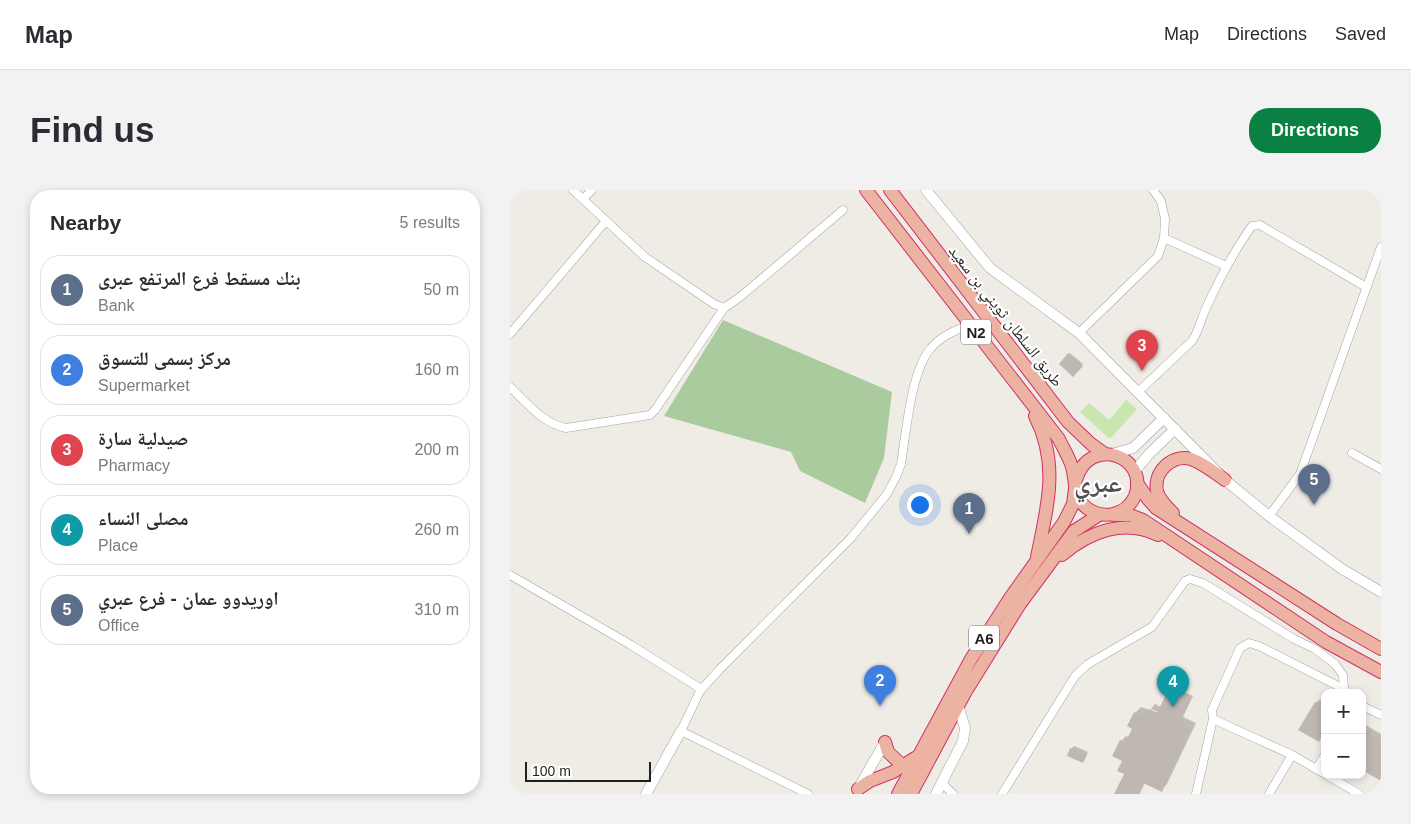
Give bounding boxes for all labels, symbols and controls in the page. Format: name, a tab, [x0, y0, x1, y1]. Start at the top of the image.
text: Map	[25, 21, 73, 48]
text: Map	[1164, 24, 1199, 44]
text: Directions	[1227, 24, 1307, 44]
text: Saved	[1335, 24, 1386, 44]
button: Directions	[1249, 108, 1381, 153]
text: Find us	[30, 110, 154, 149]
text: Nearby	[50, 211, 121, 234]
text: 5 results	[400, 214, 460, 231]
street label: طريق السلطان ثويني بن سعيد	[942, 242, 1066, 392]
text: بنك مسقط فرع المرتفع عبرى	[98, 268, 300, 289]
text: 1	[63, 281, 71, 298]
text: 50 m	[423, 281, 459, 298]
text: Bank	[98, 297, 134, 314]
road number: N2	[961, 320, 991, 344]
pin: 3	[1126, 330, 1158, 371]
text: مركز بسمى للتسوق	[98, 348, 231, 369]
text: 2	[63, 361, 71, 378]
text: 160 m	[415, 361, 459, 378]
text: Supermarket	[98, 377, 190, 394]
text: صيدلية سارة	[98, 428, 188, 449]
text: 3	[63, 441, 71, 458]
text: 200 m	[415, 441, 459, 458]
text: Pharmacy	[98, 457, 170, 474]
pin: 5	[1298, 464, 1330, 505]
district label: عبري	[1074, 468, 1122, 503]
your location	[907, 492, 933, 518]
pin: 1	[953, 493, 985, 534]
text: مصلى النساء	[98, 508, 188, 529]
text: 4	[63, 521, 71, 538]
text: 260 m	[415, 521, 459, 538]
text: Place	[98, 537, 138, 554]
text: اوريدوو عمان - فرع عبري	[98, 588, 279, 609]
text: 5	[63, 601, 71, 618]
text: 310 m	[415, 601, 459, 618]
text: Office	[98, 617, 140, 634]
road number: A6	[969, 626, 999, 650]
pin: 2	[864, 665, 896, 706]
pin: 4	[1157, 666, 1189, 707]
map controls	[1321, 689, 1366, 779]
button: +	[1321, 689, 1366, 734]
button: −	[1321, 734, 1366, 779]
scale bar	[525, 759, 651, 782]
text: 100 m	[532, 763, 571, 779]

